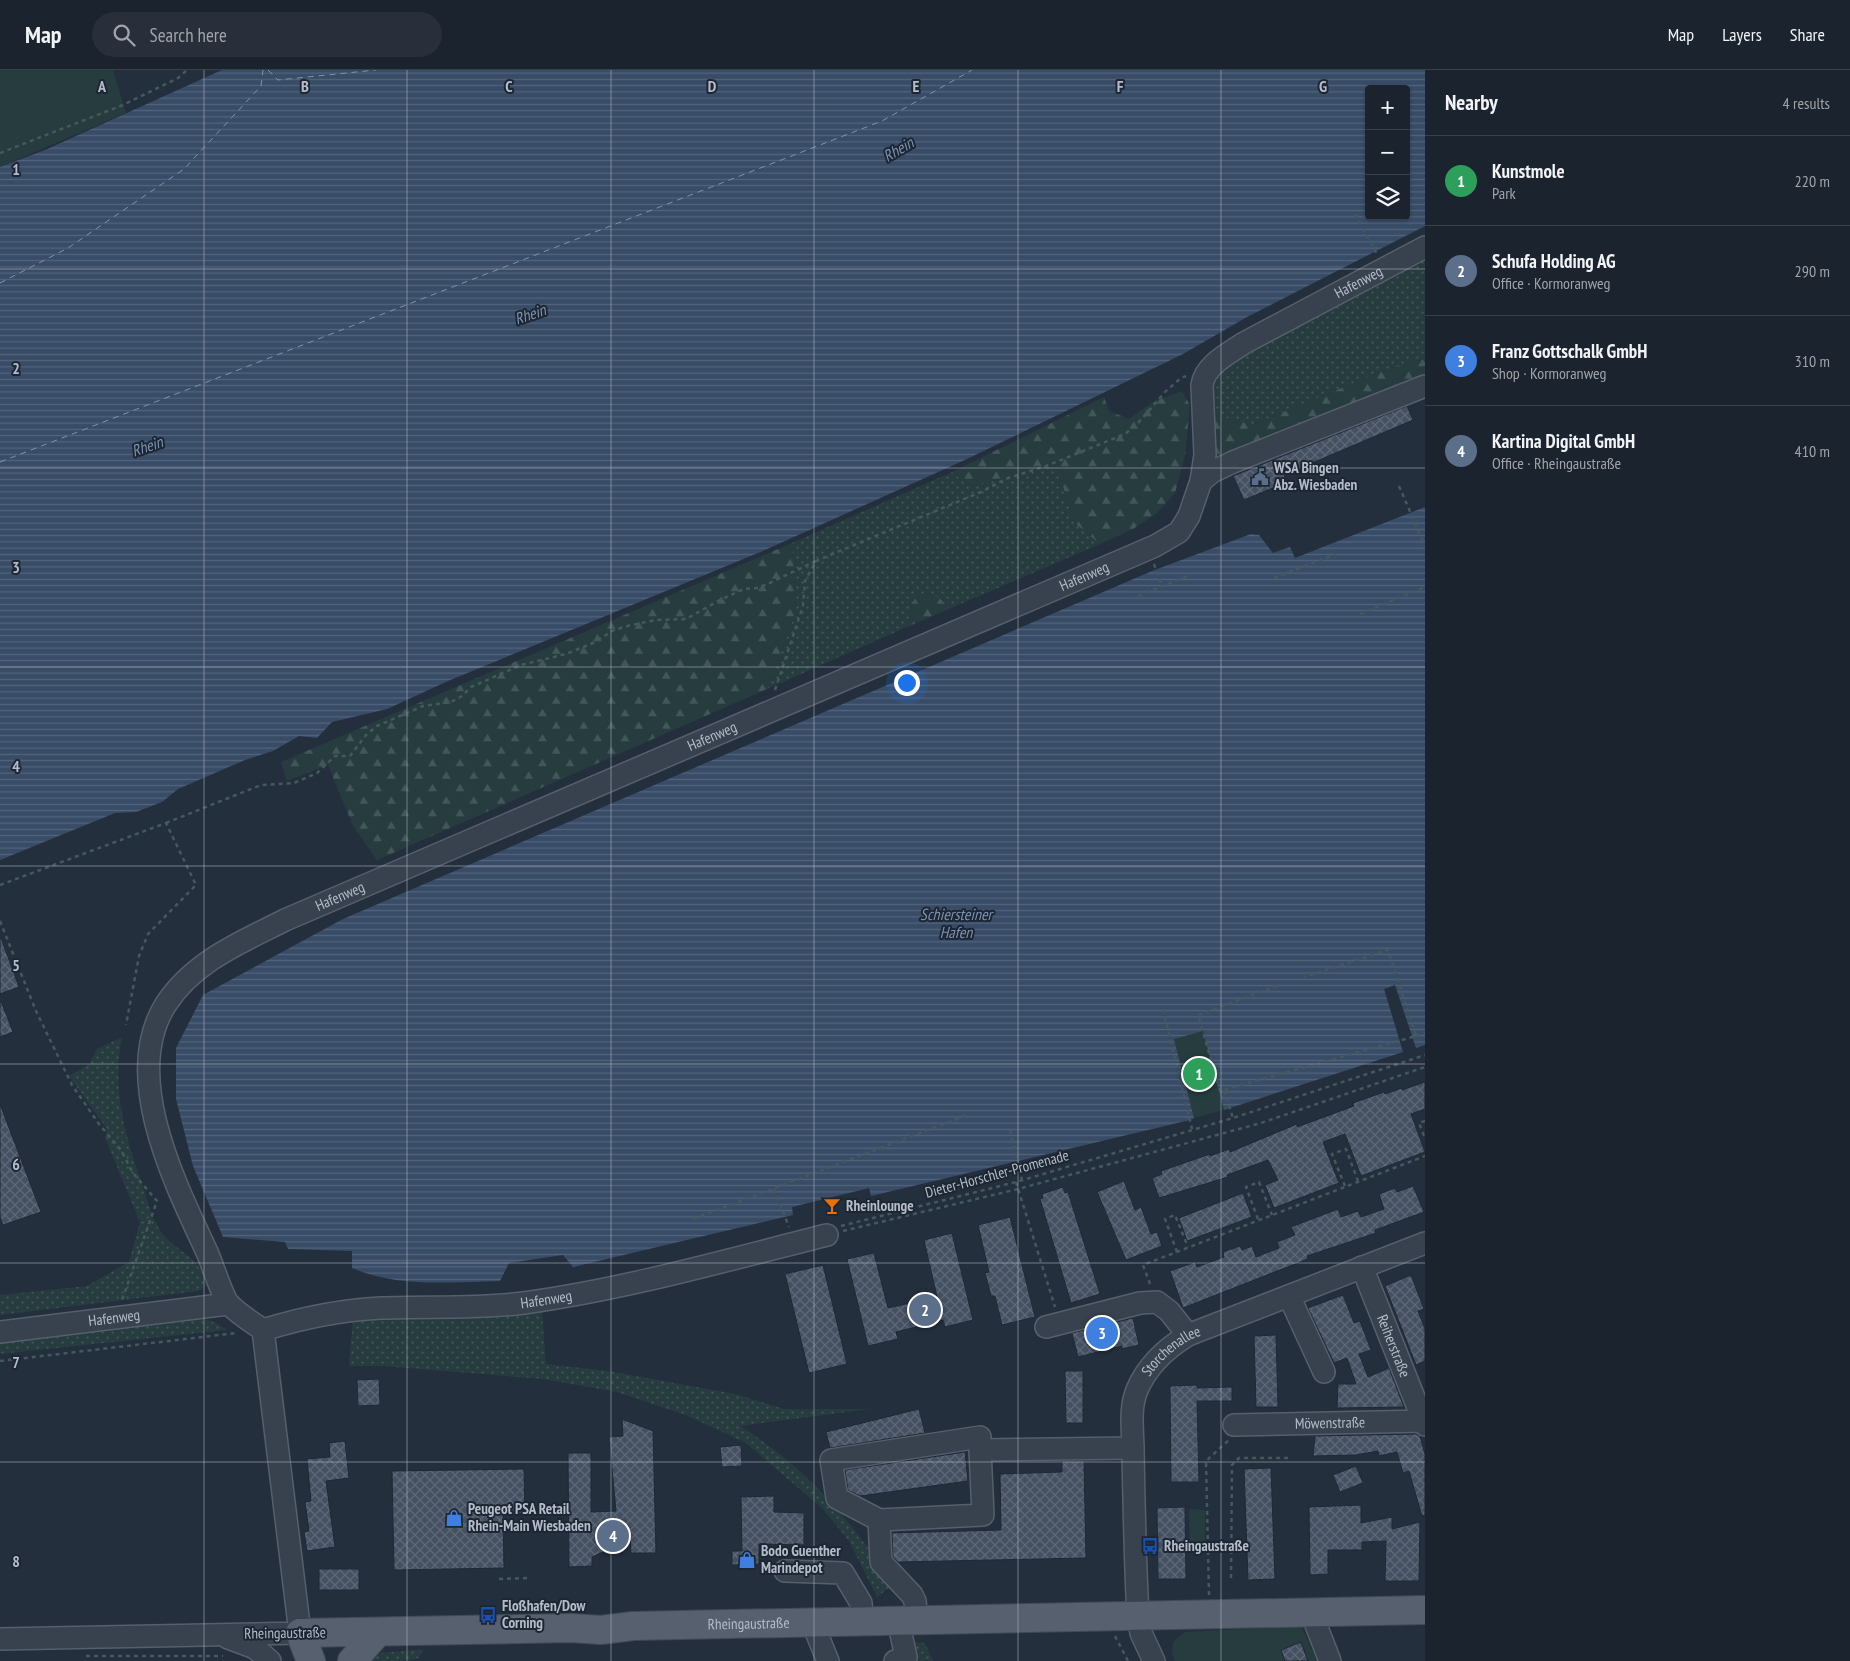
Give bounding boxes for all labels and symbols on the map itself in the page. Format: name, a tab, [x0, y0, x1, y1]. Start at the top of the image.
text: A	[97, 76, 107, 96]
text: B	[301, 76, 309, 96]
text: C	[505, 76, 513, 96]
text: D	[708, 76, 717, 96]
text: E	[913, 76, 920, 96]
text: F	[1117, 76, 1124, 96]
text: G	[1319, 76, 1327, 96]
water label: Rhein	[879, 132, 918, 166]
text: 1	[12, 159, 20, 179]
street label: Hafenweg	[1331, 261, 1386, 302]
water label: Rhein	[512, 299, 549, 329]
text: 2	[12, 358, 20, 378]
water label: Rhein	[129, 431, 166, 461]
place label: WSA Bingen Abz. Wiesbaden	[1273, 458, 1358, 494]
public building icon: WSA Bingen Abz. Wiesbaden	[1250, 467, 1270, 487]
text: 3	[12, 557, 20, 577]
street label: Hafenweg	[1056, 557, 1112, 595]
your location	[894, 670, 920, 696]
street label: Hafenweg	[684, 717, 739, 755]
text: 4	[12, 756, 20, 776]
street label: Hafenweg	[312, 877, 367, 915]
water label: Schiersteiner Hafen	[920, 904, 995, 942]
text: 5	[12, 955, 20, 975]
pin: 1	[1183, 1055, 1215, 1093]
street label: Dieter-Horschler-Promenade	[923, 1145, 1071, 1202]
text: 6	[12, 1154, 20, 1174]
bar icon: Rheinlounge	[822, 1196, 842, 1216]
place label: Rheinlounge	[846, 1196, 914, 1215]
street label: Hafenweg	[519, 1286, 573, 1312]
pin: 2	[909, 1291, 941, 1329]
street label: Hafenweg	[87, 1305, 141, 1330]
street label: Reiherstraße	[1373, 1312, 1415, 1380]
pin: 3	[1086, 1314, 1118, 1352]
street label: Storchenallee	[1137, 1321, 1203, 1379]
text: 7	[12, 1352, 20, 1372]
street label: Möwenstraße	[1295, 1412, 1365, 1433]
place label: Peugeot PSA Retail Rhein-Main Wiesbaden	[468, 1499, 591, 1535]
shop icon: Peugeot PSA Retail Rhein-Main Wiesbaden	[444, 1508, 464, 1528]
pin: 4	[597, 1517, 629, 1555]
bus stop icon: Rheingaustraße	[1140, 1536, 1160, 1556]
place label: Rheingaustraße	[1164, 1536, 1249, 1555]
place label: Bodo Guenther Marindepot	[761, 1541, 841, 1577]
shop icon: Bodo Guenther Marindepot	[737, 1550, 757, 1570]
text: 8	[12, 1551, 20, 1571]
place label: Floßhafen/Dow Corning	[502, 1596, 587, 1632]
bus stop icon: Floßhafen/Dow Corning	[478, 1605, 498, 1625]
street label: Rheingaustraße	[708, 1613, 790, 1633]
street label: Rheingaustraße	[244, 1622, 326, 1643]

